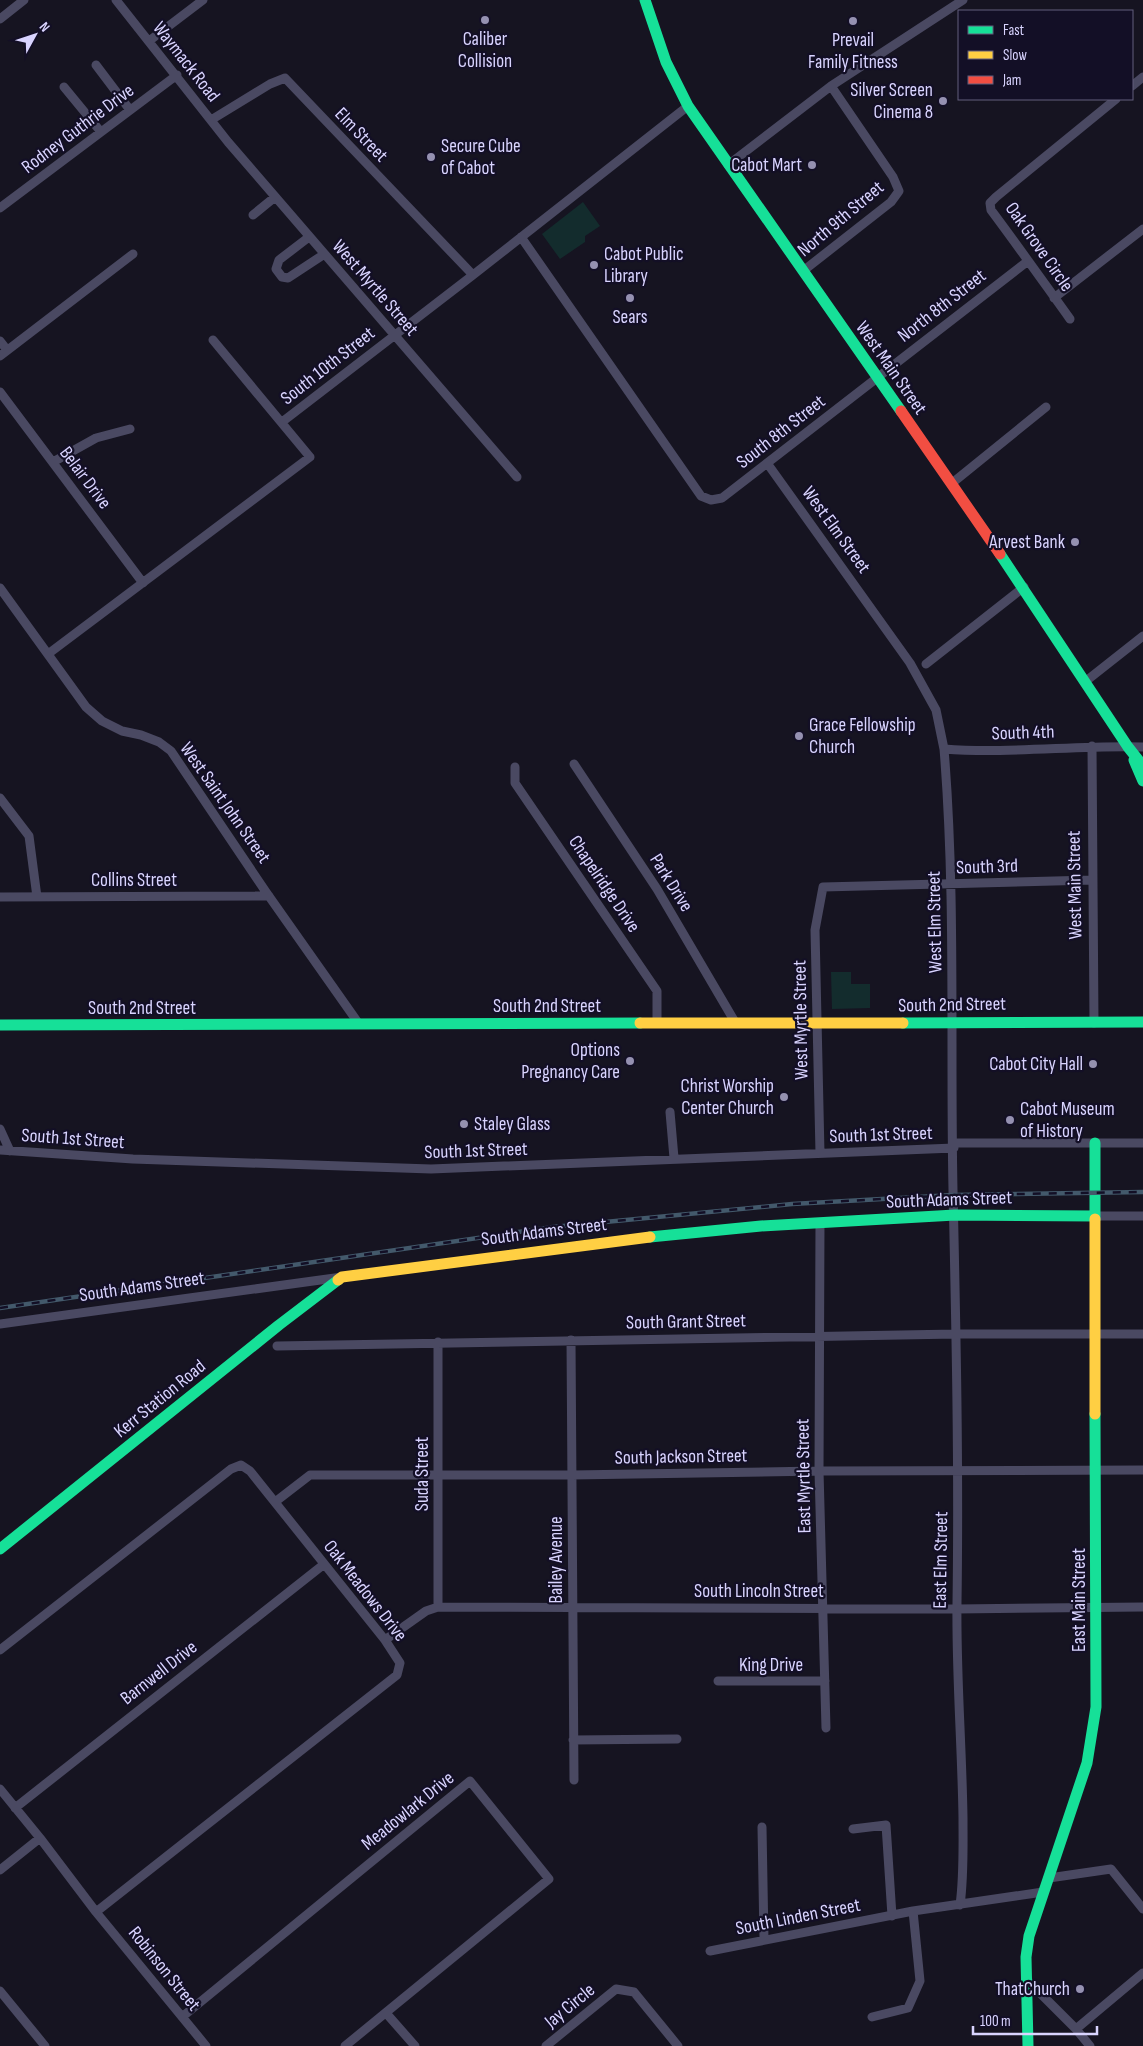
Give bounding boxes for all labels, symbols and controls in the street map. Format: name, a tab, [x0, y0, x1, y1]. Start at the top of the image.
north arrow	[10, 10, 60, 60]
legend	[958, 10, 1133, 100]
marker: Caliber Collision	[479, 14, 491, 26]
marker: Prevail Family Fitness	[847, 15, 859, 27]
street label: Waymack Road	[148, 17, 224, 107]
text: N	[36, 19, 53, 35]
text: Fast	[1003, 21, 1025, 40]
place label: Caliber Collision	[458, 28, 512, 73]
place label: Prevail Family Fitness	[808, 29, 898, 74]
text: Slow	[1003, 46, 1027, 65]
text: Jam	[1002, 71, 1021, 90]
street label: Rodney Guthrie Drive	[17, 79, 139, 179]
place label: Silver Screen Cinema 8	[850, 79, 933, 124]
marker: Silver Screen Cinema 8	[937, 95, 949, 107]
street label: Elm Street	[330, 103, 393, 167]
place label: Secure Cube of Cabot	[441, 135, 521, 180]
marker: Secure Cube of Cabot	[425, 151, 437, 163]
place label: Cabot Mart	[731, 154, 802, 177]
marker: Cabot Mart	[806, 159, 818, 171]
street label: North 9th Street	[793, 176, 889, 262]
street label: Oak Grove Circle	[1000, 198, 1078, 296]
street label: West Myrtle Street	[327, 235, 423, 341]
place label: Cabot Public Library	[604, 243, 684, 288]
marker: Cabot Public Library	[588, 259, 600, 271]
street label: North 8th Street	[893, 264, 991, 348]
marker: Sears	[624, 292, 636, 304]
place label: Sears	[612, 306, 648, 329]
street label: West Main Street	[850, 317, 932, 419]
street label: South 10th Street	[276, 322, 380, 410]
street label: South 8th Street	[732, 390, 830, 474]
street label: Belair Drive	[54, 442, 116, 514]
street label: West Elm Street	[797, 482, 875, 578]
place label: Arvest Bank	[988, 531, 1066, 554]
marker: Arvest Bank	[1069, 536, 1081, 548]
place label: Grace Fellowship Church	[809, 714, 916, 759]
street label: South 4th	[991, 720, 1055, 746]
marker: Grace Fellowship Church	[793, 730, 805, 742]
street label: West Saint John Street	[175, 738, 275, 868]
street label: West Main Street	[1063, 830, 1087, 940]
street label: Chapelridge Drive	[563, 831, 645, 937]
street label: Park Drive	[644, 850, 698, 916]
street label: South 3rd	[956, 854, 1018, 880]
street label: Collins Street	[91, 869, 177, 892]
street label: West Elm Street	[923, 871, 947, 973]
street label: West Myrtle Street	[788, 960, 814, 1080]
street label: South 2nd Street	[898, 993, 1006, 1017]
street label: South 2nd Street	[493, 995, 601, 1018]
street label: South 2nd Street	[88, 997, 196, 1020]
place label: Options Pregnancy Care	[521, 1039, 620, 1084]
place label: Cabot City Hall	[989, 1053, 1083, 1076]
marker: Options Pregnancy Care	[624, 1055, 636, 1067]
marker: Cabot City Hall	[1087, 1058, 1099, 1070]
place label: Christ Worship Center Church	[681, 1075, 774, 1120]
marker: Christ Worship Center Church	[778, 1091, 790, 1103]
place label: Cabot Museum of History	[1020, 1098, 1115, 1143]
place label: Staley Glass	[474, 1113, 551, 1136]
marker: Cabot Museum of History	[1004, 1114, 1016, 1126]
marker: Staley Glass	[458, 1118, 470, 1130]
street label: South 1st Street	[829, 1122, 933, 1148]
street label: South 1st Street	[21, 1124, 126, 1154]
street label: South 1st Street	[424, 1138, 528, 1164]
street label: South Adams Street	[886, 1186, 1013, 1214]
street label: South Adams Street	[480, 1213, 608, 1251]
street label: South Adams Street	[78, 1267, 206, 1307]
street label: South Grant Street	[626, 1309, 746, 1335]
street label: Kerr Station Road	[110, 1355, 210, 1443]
street label: East Myrtle Street	[791, 1418, 817, 1534]
street label: Suda Street	[411, 1437, 434, 1511]
street label: South Jackson Street	[614, 1444, 748, 1470]
street label: East Elm Street	[929, 1511, 953, 1609]
street label: Bailey Avenue	[545, 1516, 568, 1604]
street label: Oak Meadows Drive	[318, 1536, 412, 1646]
street label: East Main Street	[1068, 1548, 1091, 1652]
street label: South Lincoln Street	[694, 1580, 824, 1603]
street label: Barnwell Drive	[116, 1636, 202, 1710]
street label: King Drive	[739, 1654, 803, 1677]
street label: Meadowlark Drive	[357, 1767, 459, 1855]
street label: South Linden Street	[734, 1894, 862, 1940]
street label: Robinson Street	[123, 1922, 205, 2016]
place label: ThatChurch	[995, 1978, 1070, 2001]
street label: Jay Circle	[539, 1979, 600, 2034]
marker: ThatChurch	[1074, 1983, 1086, 1995]
scale bar	[973, 2004, 1097, 2036]
text: 100 m	[980, 2012, 1011, 2031]

